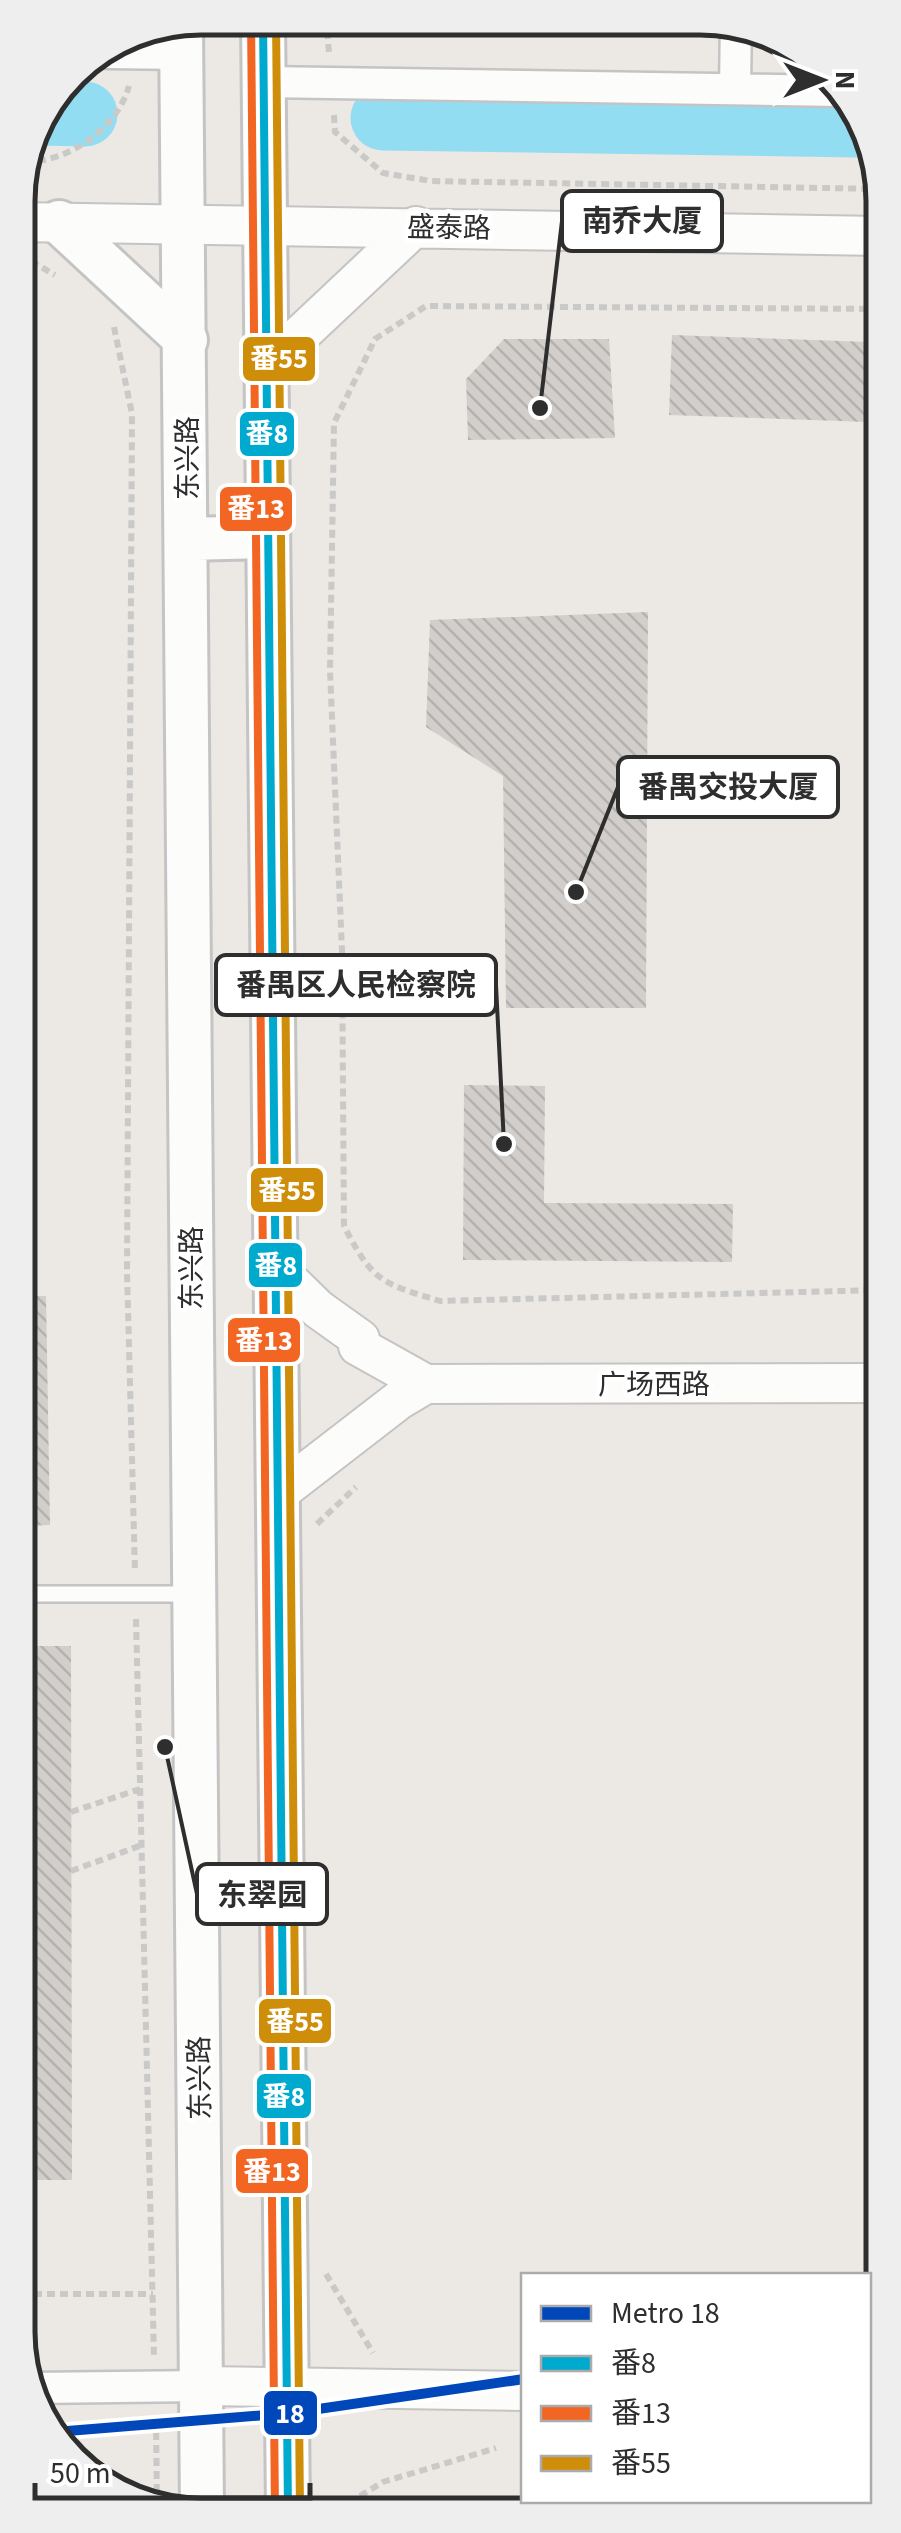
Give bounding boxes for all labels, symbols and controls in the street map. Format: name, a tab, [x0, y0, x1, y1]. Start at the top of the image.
north arrow	[771, 30, 871, 130]
text: N	[825, 71, 865, 89]
callout: 南乔大厦	[562, 191, 722, 251]
text: 南乔大厦	[582, 200, 702, 243]
street label: 盛泰路	[407, 207, 491, 249]
line badge: 番55	[241, 335, 317, 383]
text: 番55	[250, 339, 308, 379]
line badge: 番8	[238, 410, 296, 458]
text: 番8	[246, 414, 288, 454]
street label: 东兴路	[168, 416, 208, 500]
line badge: 番13	[218, 485, 294, 533]
text: 番13	[227, 489, 285, 529]
callout: 番禺交投大厦	[618, 757, 838, 817]
text: 番禺交投大厦	[638, 766, 818, 809]
callout: 番禺区人民检察院	[216, 955, 496, 1015]
text: 番禺区人民检察院	[236, 964, 476, 1007]
line badge: 番55	[249, 1166, 325, 1214]
text: 番55	[258, 1171, 316, 1211]
street label: 东兴路	[172, 1226, 212, 1310]
line badge: 番8	[247, 1241, 304, 1289]
text: 番8	[255, 1246, 297, 1286]
line badge: 番13	[226, 1316, 302, 1364]
text: 番13	[235, 1321, 293, 1361]
street label: 广场西路	[598, 1365, 710, 1405]
callout: 东翠园	[197, 1864, 327, 1924]
text: 东翠园	[217, 1874, 307, 1917]
line badge: 番55	[257, 1997, 333, 2045]
text: 番55	[266, 2002, 324, 2042]
street label: 东兴路	[179, 2036, 221, 2120]
line badge: 番8	[255, 2072, 313, 2120]
text: 番8	[263, 2077, 305, 2117]
line badge: 番13	[234, 2147, 310, 2195]
text: 番13	[243, 2152, 301, 2192]
legend	[521, 2273, 871, 2503]
text: Metro 18	[611, 2292, 720, 2335]
text: 番8	[611, 2342, 656, 2385]
line badge: 18	[262, 2389, 319, 2437]
text: 番13	[611, 2392, 671, 2435]
text: 18	[275, 2394, 305, 2434]
scale bar	[35, 2438, 310, 2500]
text: 番55	[611, 2442, 671, 2485]
text: 50 m	[50, 2452, 111, 2495]

